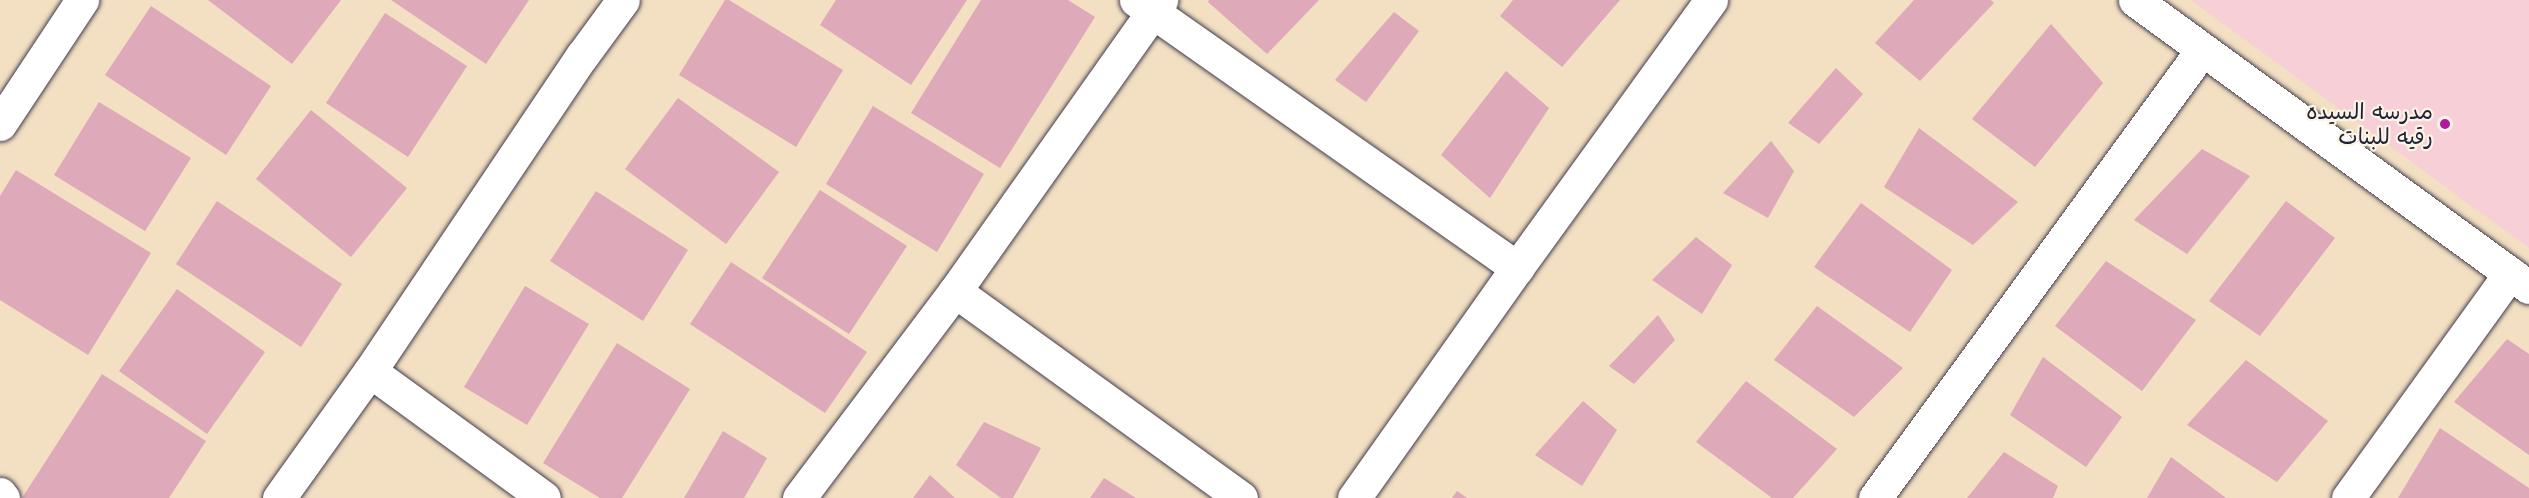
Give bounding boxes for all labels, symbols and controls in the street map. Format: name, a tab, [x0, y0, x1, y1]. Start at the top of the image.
place label: مدرسه السيده رقيه للبنات	[2306, 98, 2433, 150]
marker: مدرسه السيده رقيه للبنات	[2438, 117, 2452, 131]

